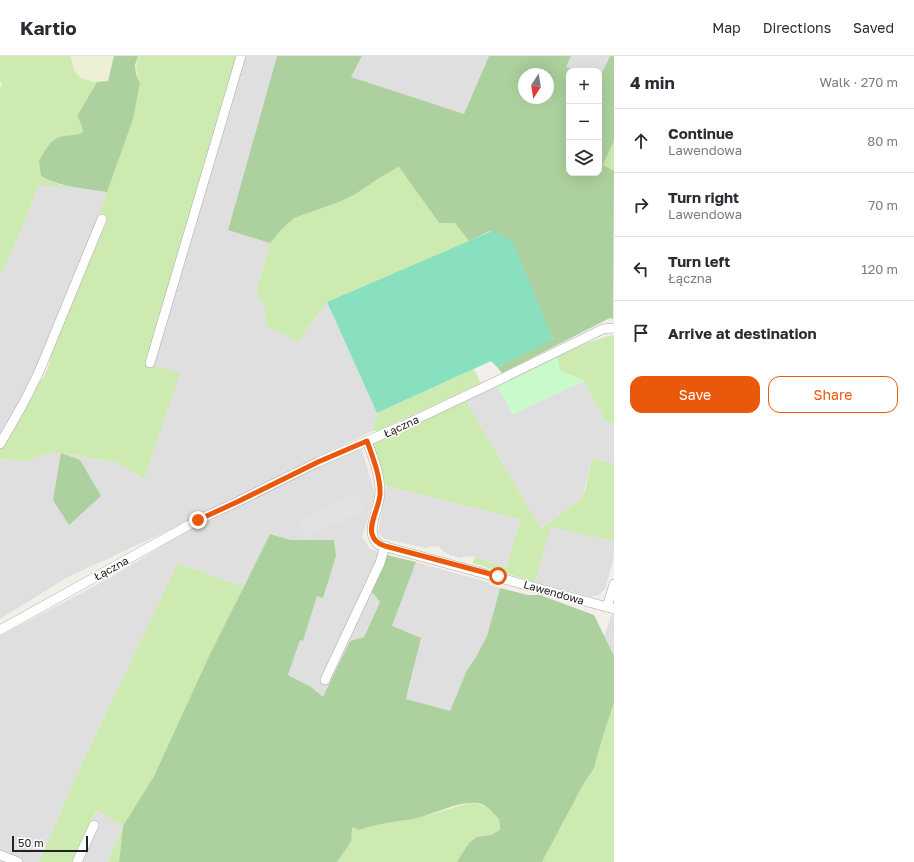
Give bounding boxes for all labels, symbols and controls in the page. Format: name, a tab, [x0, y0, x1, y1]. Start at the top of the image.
text: Kartio	[20, 16, 77, 39]
text: Map	[712, 19, 741, 36]
text: Directions	[763, 19, 831, 36]
text: Saved	[853, 19, 894, 36]
north arrow	[518, 68, 554, 104]
map controls	[566, 68, 602, 176]
button: +	[566, 68, 602, 104]
text: 4 min	[630, 72, 675, 93]
text: Walk · 270 m	[820, 74, 898, 90]
button: −	[566, 104, 602, 140]
text: Continue	[668, 124, 734, 142]
icon: ahead	[630, 130, 652, 152]
text: 80 m	[867, 133, 898, 149]
button: layers	[566, 140, 602, 176]
text: Lawendowa	[668, 142, 742, 158]
text: Turn right	[668, 188, 739, 206]
icon: right	[630, 194, 652, 216]
text: 70 m	[868, 197, 898, 213]
text: Lawendowa	[668, 206, 742, 222]
text: Turn left	[668, 252, 730, 270]
icon: left	[630, 258, 652, 280]
text: 120 m	[861, 261, 898, 277]
text: Łączna	[668, 270, 712, 286]
icon: arrive	[630, 322, 652, 344]
text: Arrive at destination	[668, 324, 817, 342]
button: Save	[630, 376, 760, 413]
button: Share	[768, 376, 898, 413]
street label: Łączna	[381, 412, 421, 440]
route end	[189, 511, 207, 529]
street label: Łączna	[91, 553, 131, 583]
route start	[489, 567, 507, 585]
street label: Lawendowa	[522, 577, 586, 607]
scale bar	[12, 834, 88, 853]
text: 50 m	[18, 836, 44, 849]

